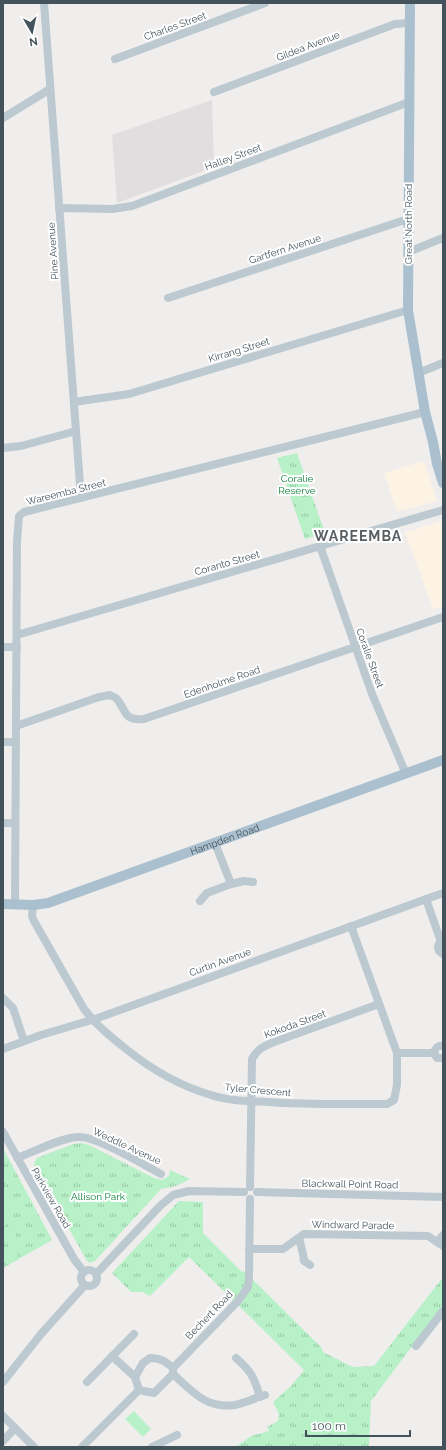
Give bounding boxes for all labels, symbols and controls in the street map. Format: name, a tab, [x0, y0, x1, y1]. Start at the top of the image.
street label: Charles Street	[142, 9, 208, 42]
north arrow	[12, 12, 52, 52]
street label: Gildea Avenue	[275, 29, 341, 63]
text: N	[28, 34, 39, 48]
street label: Halley Street	[203, 141, 263, 172]
street label: Great North Road	[403, 184, 414, 264]
street label: Pine Avenue	[46, 222, 60, 280]
street label: Gartfern Avenue	[248, 232, 323, 266]
street label: Kirrang Street	[207, 335, 272, 365]
park label: Coralie Reserve	[278, 473, 316, 496]
street label: Wareemba Street	[25, 477, 108, 507]
district label: WAREEMBA	[314, 528, 402, 544]
street label: Coranto Street	[193, 548, 261, 578]
street label: Coralie Street	[354, 627, 386, 690]
street label: Edenholme Road	[182, 664, 262, 700]
street label: Hampden Road	[189, 822, 261, 857]
street label: Curtin Avenue	[188, 946, 253, 978]
street label: Kokoda Street	[263, 1007, 328, 1040]
street label: Tyler Crescent	[224, 1082, 292, 1098]
street label: Weddle Avenue	[91, 1125, 163, 1167]
street label: Parkview Road	[29, 1166, 73, 1230]
street label: Blackwall Point Road	[302, 1178, 398, 1190]
park label: Allison Park	[71, 1191, 126, 1202]
street label: Windward Parade	[311, 1219, 395, 1231]
street label: Bechert Road	[183, 1288, 235, 1342]
scale bar	[306, 1412, 410, 1438]
text: 100 m	[312, 1419, 346, 1433]

